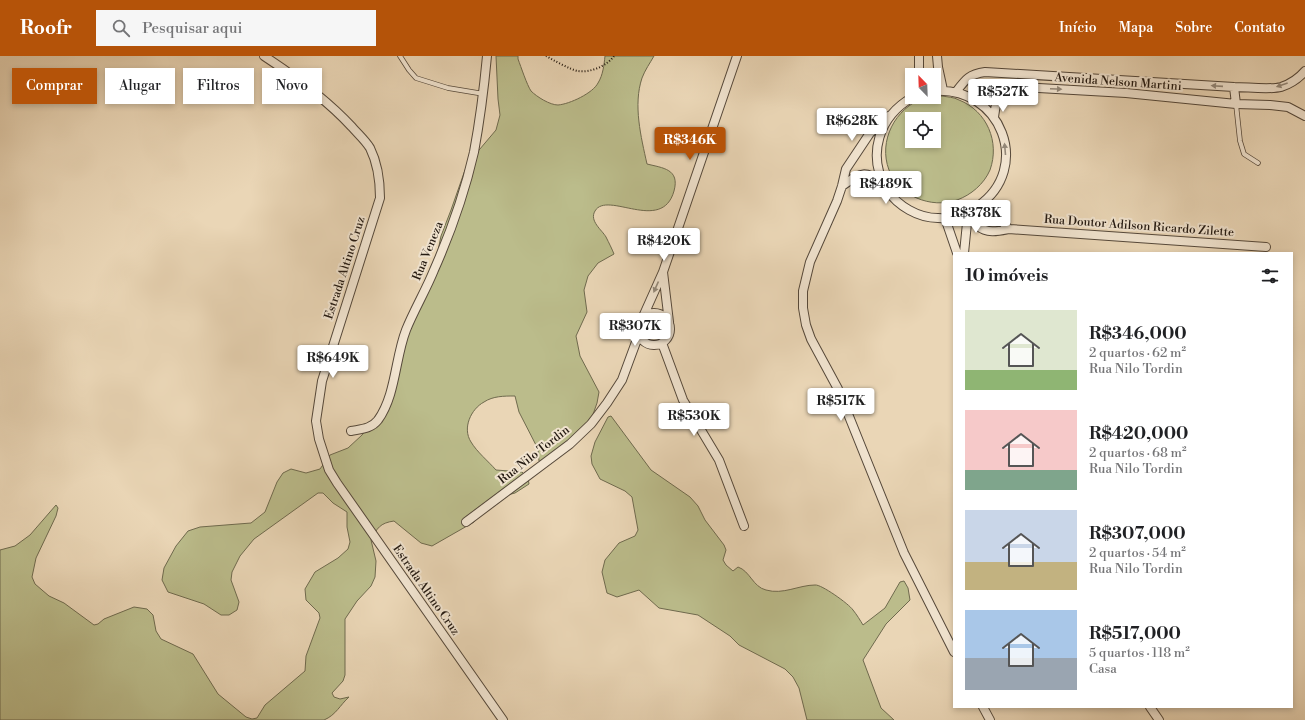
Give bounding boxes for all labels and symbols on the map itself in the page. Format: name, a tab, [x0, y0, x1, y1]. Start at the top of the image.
north arrow	[905, 68, 941, 104]
street label: Avenida Nelson Martini	[1053, 70, 1182, 94]
pin: R$527K	[970, 79, 1036, 113]
one-way arrow	[1211, 83, 1223, 90]
one-way arrow	[1276, 83, 1288, 89]
one-way arrow	[1050, 86, 1063, 92]
pin: R$628K	[819, 108, 885, 142]
pin: R$346K	[657, 127, 723, 161]
one-way arrow	[1001, 143, 1008, 155]
pin: R$489K	[853, 171, 919, 205]
pin: R$378K	[943, 200, 1009, 234]
street label: Rua Doutor Adilson Ricardo Zilette	[1043, 212, 1235, 240]
street label: Estrada Altino Cruz	[321, 214, 369, 321]
street label: Rua Veneza	[409, 218, 447, 283]
pin: R$420K	[631, 228, 697, 262]
one-way arrow	[653, 281, 659, 293]
pin: R$307K	[602, 313, 668, 347]
pin: R$649K	[300, 345, 366, 379]
pin: R$517K	[808, 388, 874, 422]
pin: R$530K	[661, 403, 727, 437]
street label: Rua Nilo Tordin	[495, 422, 573, 488]
street label: Estrada Altino Cruz	[389, 542, 463, 638]

